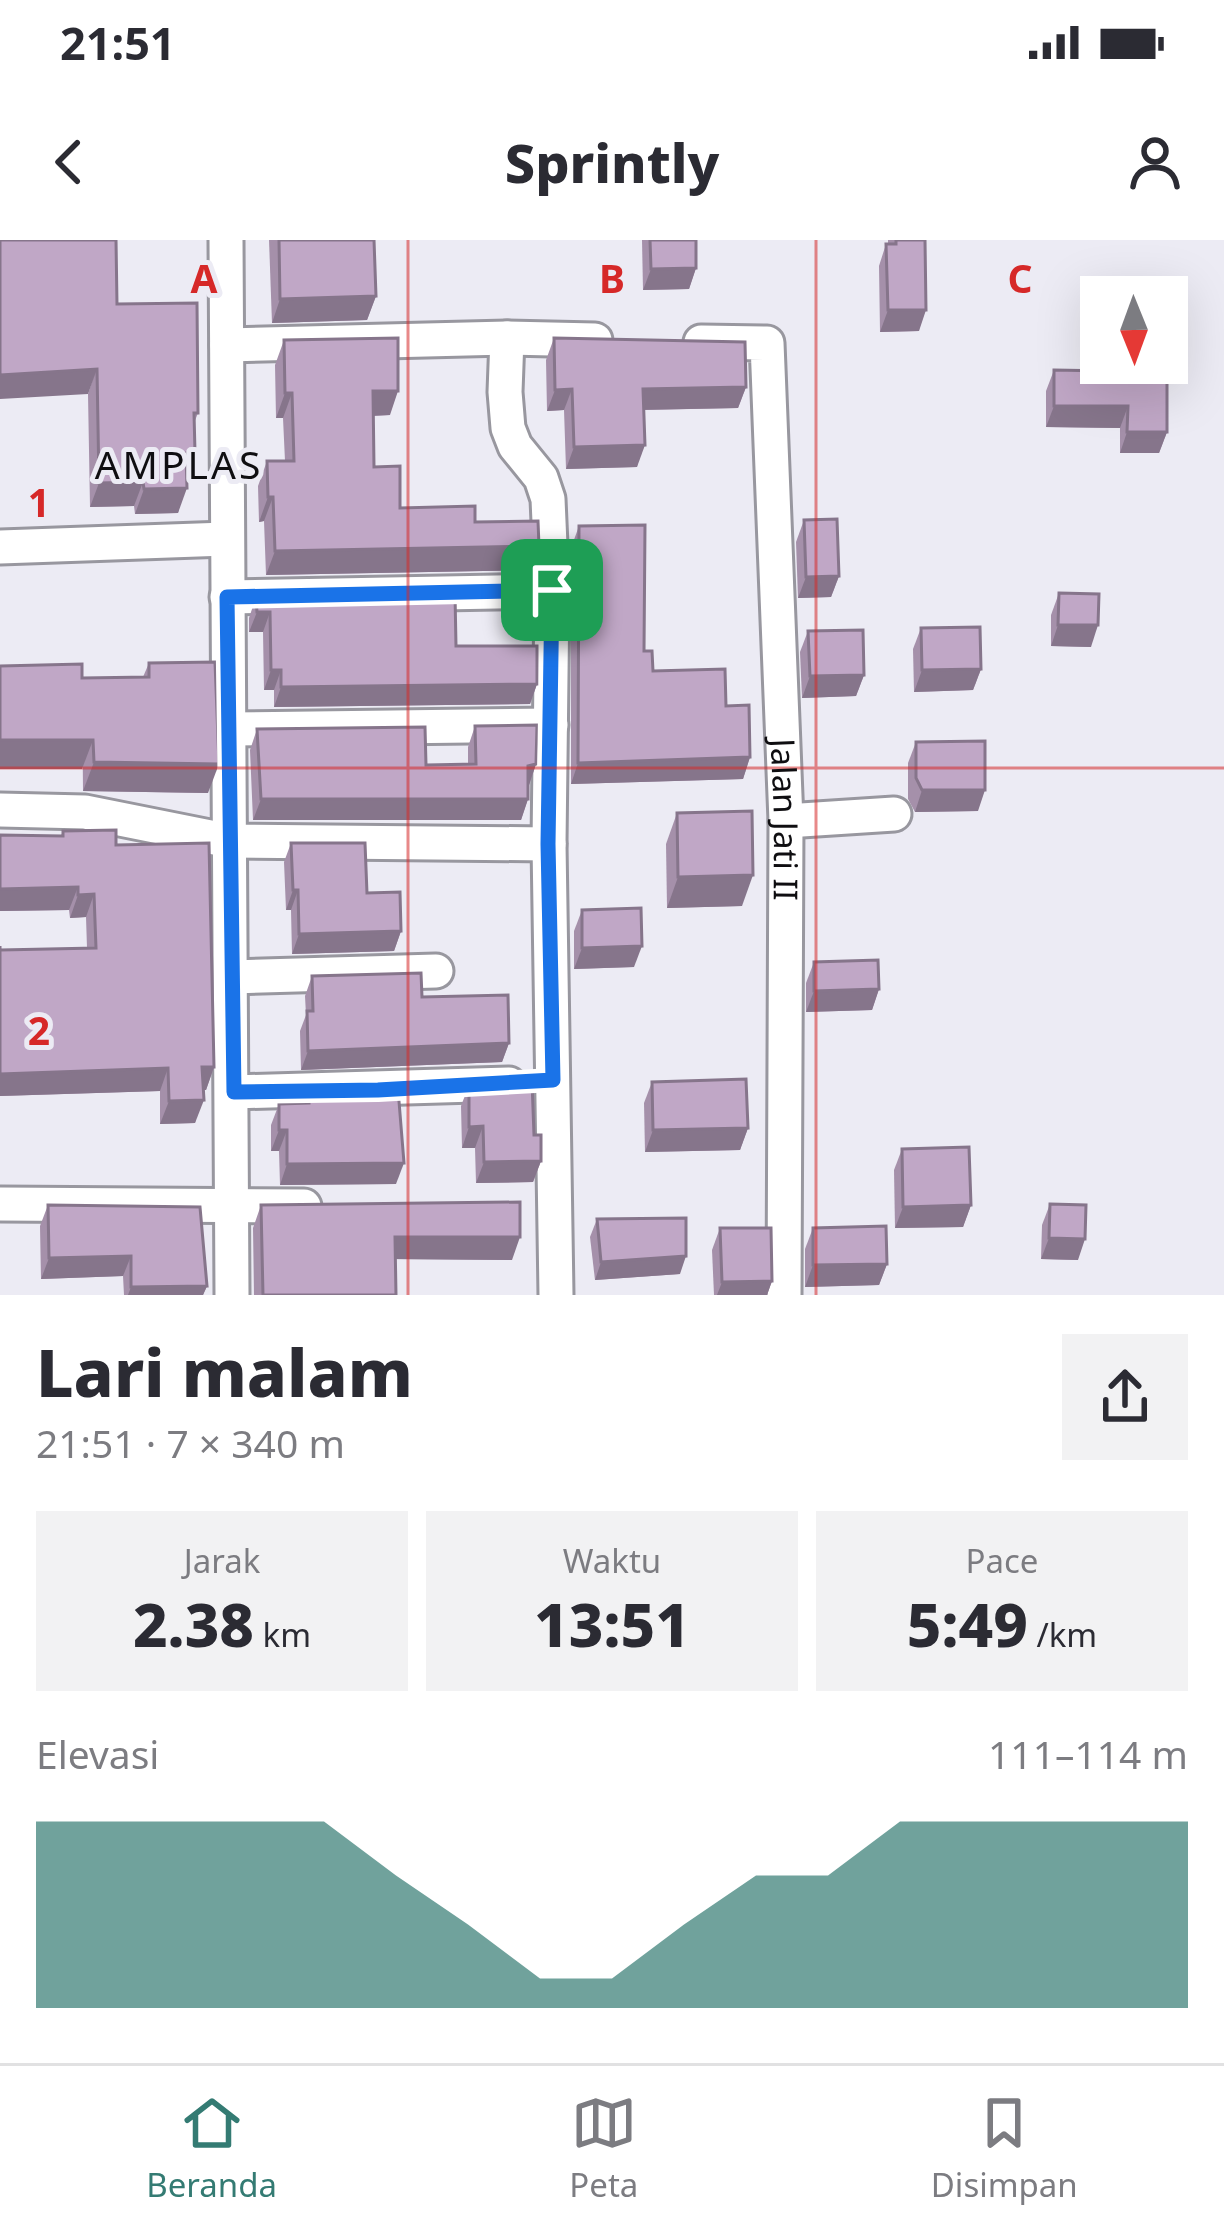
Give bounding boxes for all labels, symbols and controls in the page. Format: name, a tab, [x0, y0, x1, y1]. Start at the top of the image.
text: 21:51	[60, 12, 176, 73]
text: Sprintly	[505, 125, 719, 199]
icon: back	[36, 129, 102, 195]
icon: person	[1122, 129, 1188, 195]
text: A	[191, 251, 218, 304]
text: B	[599, 251, 625, 304]
text: C	[1007, 251, 1033, 304]
north arrow	[1080, 276, 1188, 384]
map controls	[1080, 276, 1188, 384]
district label: AMPLAS	[95, 437, 263, 490]
text: 1	[28, 475, 50, 528]
pin	[501, 539, 603, 641]
icon: arrive	[519, 557, 585, 623]
street label: Jalan Jati II	[761, 735, 809, 901]
text: 2	[28, 1003, 50, 1056]
text: Lari malam	[36, 1326, 413, 1416]
button: share	[1062, 1334, 1188, 1460]
text: 21:51 · 7 × 340 m	[36, 1416, 345, 1469]
text: Jarak	[184, 1538, 260, 1583]
text: Waktu	[563, 1538, 661, 1583]
text: Pace	[966, 1538, 1038, 1583]
text: 2.38	[133, 1583, 254, 1665]
text: 13:51	[534, 1583, 690, 1665]
text: 5:49	[907, 1583, 1028, 1665]
text: km	[254, 1612, 311, 1657]
text: /km	[1028, 1612, 1097, 1657]
text: Elevasi	[36, 1727, 159, 1780]
text: 111–114 m	[988, 1727, 1188, 1780]
tab: Beranda	[146, 2090, 277, 2207]
tab: Peta	[569, 2090, 638, 2207]
tab: Disimpan	[931, 2090, 1078, 2207]

